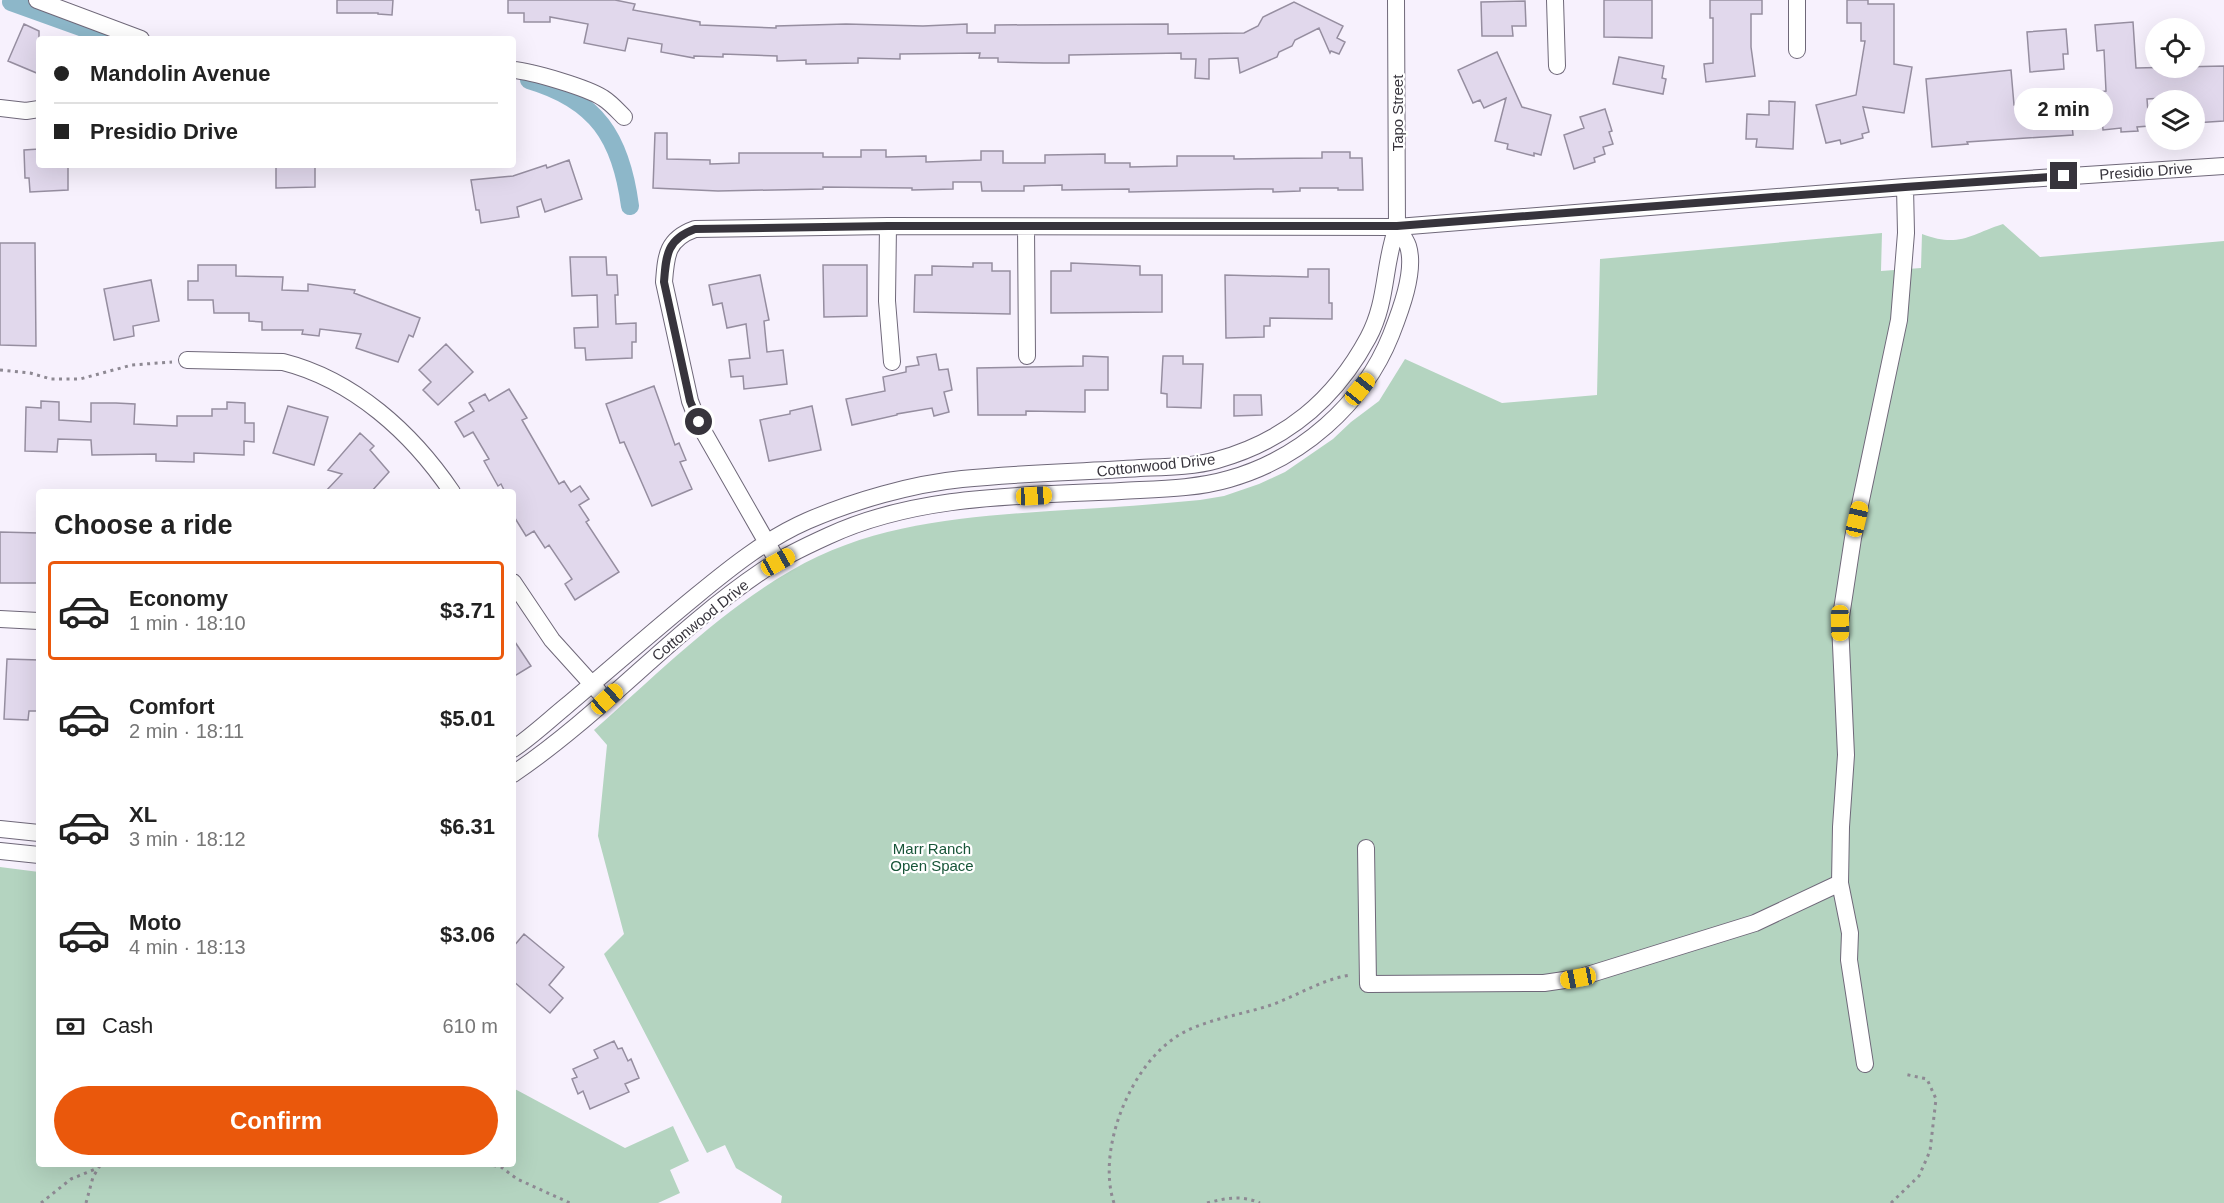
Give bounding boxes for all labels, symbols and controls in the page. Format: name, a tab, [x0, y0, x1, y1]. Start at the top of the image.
map controls	[2145, 18, 2205, 150]
button: locate	[2145, 18, 2205, 78]
text: Mandolin Avenue	[90, 61, 271, 86]
street label: Tapo Street	[1389, 74, 1406, 151]
callout: 2 min	[2014, 89, 2114, 131]
button: layers	[2145, 90, 2205, 150]
text: 2 min	[2037, 98, 2090, 120]
text: Presidio Drive	[90, 119, 238, 144]
street label: Presidio Drive	[2099, 159, 2193, 183]
route end	[2050, 162, 2077, 189]
car	[1342, 369, 1378, 409]
route start	[685, 408, 712, 435]
street label: Cottonwood Drive	[1096, 450, 1216, 480]
car	[1016, 486, 1052, 506]
car	[1844, 499, 1870, 539]
text: Choose a ride	[54, 510, 233, 540]
car	[758, 545, 798, 579]
street label: Cottonwood Drive	[648, 576, 752, 664]
icon: car	[57, 584, 111, 638]
text: Economy	[129, 586, 228, 611]
text: $3.71	[440, 598, 495, 623]
car	[1831, 605, 1849, 641]
text: 1 min · 18:10	[129, 612, 246, 634]
car	[588, 680, 626, 718]
icon: car	[57, 692, 111, 746]
text: Comfort	[129, 694, 215, 719]
text: $5.01	[440, 706, 495, 731]
text: 2 min · 18:11	[129, 720, 244, 742]
icon: car	[57, 800, 111, 854]
text: XL	[129, 802, 157, 827]
text: $6.31	[440, 814, 495, 839]
text: 3 min · 18:12	[129, 828, 246, 850]
park label: Marr Ranch Open Space	[890, 840, 974, 874]
icon: car	[57, 908, 111, 962]
text: Moto	[129, 910, 182, 935]
text: $3.06	[440, 922, 495, 947]
text: 4 min · 18:13	[129, 936, 246, 958]
car	[1559, 966, 1597, 990]
icon: cash	[54, 1010, 87, 1043]
text: Cash	[102, 1013, 153, 1038]
text: 610 m	[442, 1015, 498, 1037]
button: Confirm	[54, 1086, 498, 1155]

